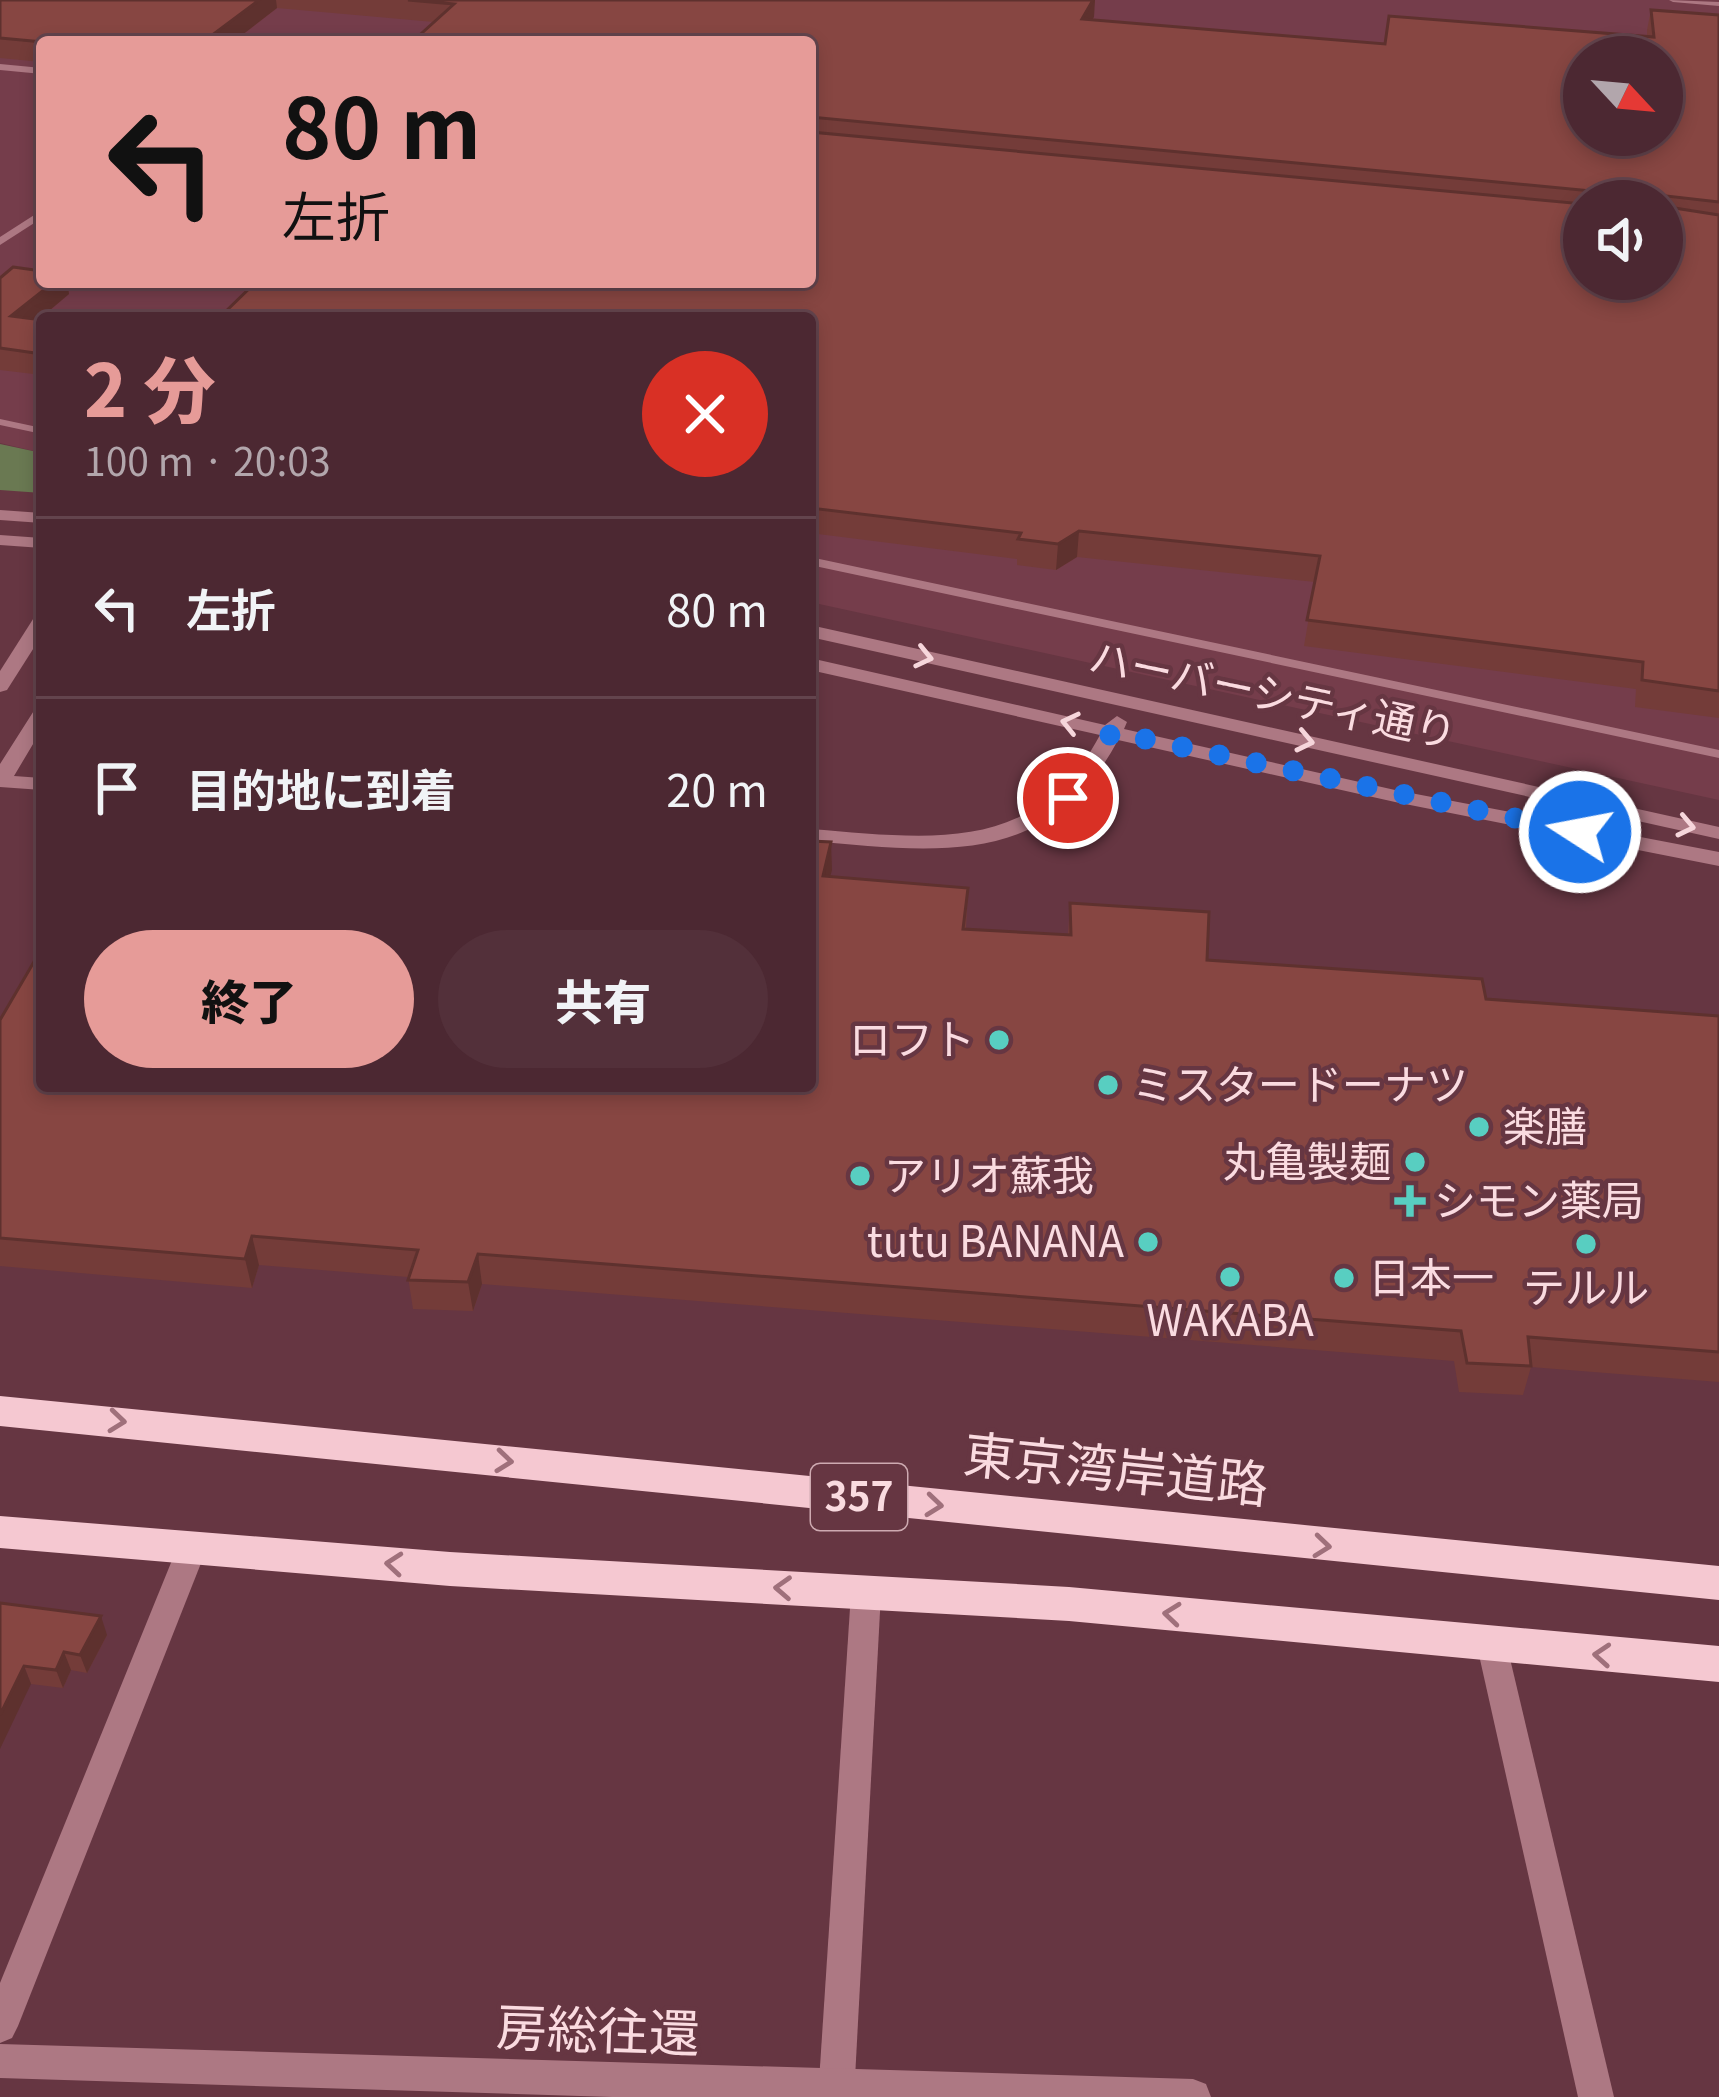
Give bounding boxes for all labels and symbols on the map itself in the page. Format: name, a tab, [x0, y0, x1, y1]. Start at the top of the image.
north arrow	[1563, 36, 1683, 156]
street label: ハーバーシティ通り	[1084, 623, 1463, 760]
one-way arrow	[914, 644, 934, 669]
one-way arrow	[1061, 711, 1081, 736]
one-way arrow	[1294, 728, 1314, 753]
pin	[1017, 747, 1119, 849]
position arrow	[1517, 769, 1643, 895]
one-way arrow	[1675, 812, 1695, 837]
place label: ロフト	[849, 1006, 975, 1067]
marker: ロフト	[986, 1027, 1012, 1053]
place label: ミスタードーナツ	[1132, 1051, 1468, 1112]
marker: ミスタードーナツ	[1095, 1072, 1121, 1098]
place label: 楽膳	[1503, 1093, 1587, 1154]
marker: 楽膳	[1466, 1114, 1492, 1140]
place label: 丸亀製麺	[1223, 1128, 1391, 1189]
place label: アリオ蘇我	[884, 1142, 1094, 1203]
marker: 丸亀製麺	[1402, 1149, 1428, 1175]
marker: アリオ蘇我	[847, 1163, 873, 1189]
place label: シモン薬局	[1434, 1167, 1644, 1228]
marker: シモン薬局	[1397, 1188, 1423, 1214]
place label: tutu BANANA	[867, 1208, 1124, 1269]
marker: tutu BANANA	[1135, 1229, 1161, 1255]
marker: テルル	[1573, 1231, 1599, 1257]
place label: 日本一	[1368, 1244, 1494, 1305]
place label: テルル	[1523, 1254, 1649, 1315]
marker: WAKABA	[1217, 1264, 1243, 1290]
marker: 日本一	[1331, 1265, 1357, 1291]
place label: WAKABA	[1146, 1287, 1314, 1348]
one-way arrow	[107, 1408, 126, 1433]
street label: 東京湾岸道路	[960, 1413, 1272, 1519]
one-way arrow	[495, 1448, 514, 1473]
road number: 357	[811, 1464, 907, 1530]
one-way arrow	[925, 1492, 944, 1517]
one-way arrow	[1312, 1532, 1332, 1558]
one-way arrow	[384, 1552, 403, 1577]
one-way arrow	[773, 1575, 792, 1601]
one-way arrow	[1162, 1602, 1182, 1628]
one-way arrow	[1592, 1643, 1611, 1668]
street label: 房総往還	[495, 1986, 701, 2068]

